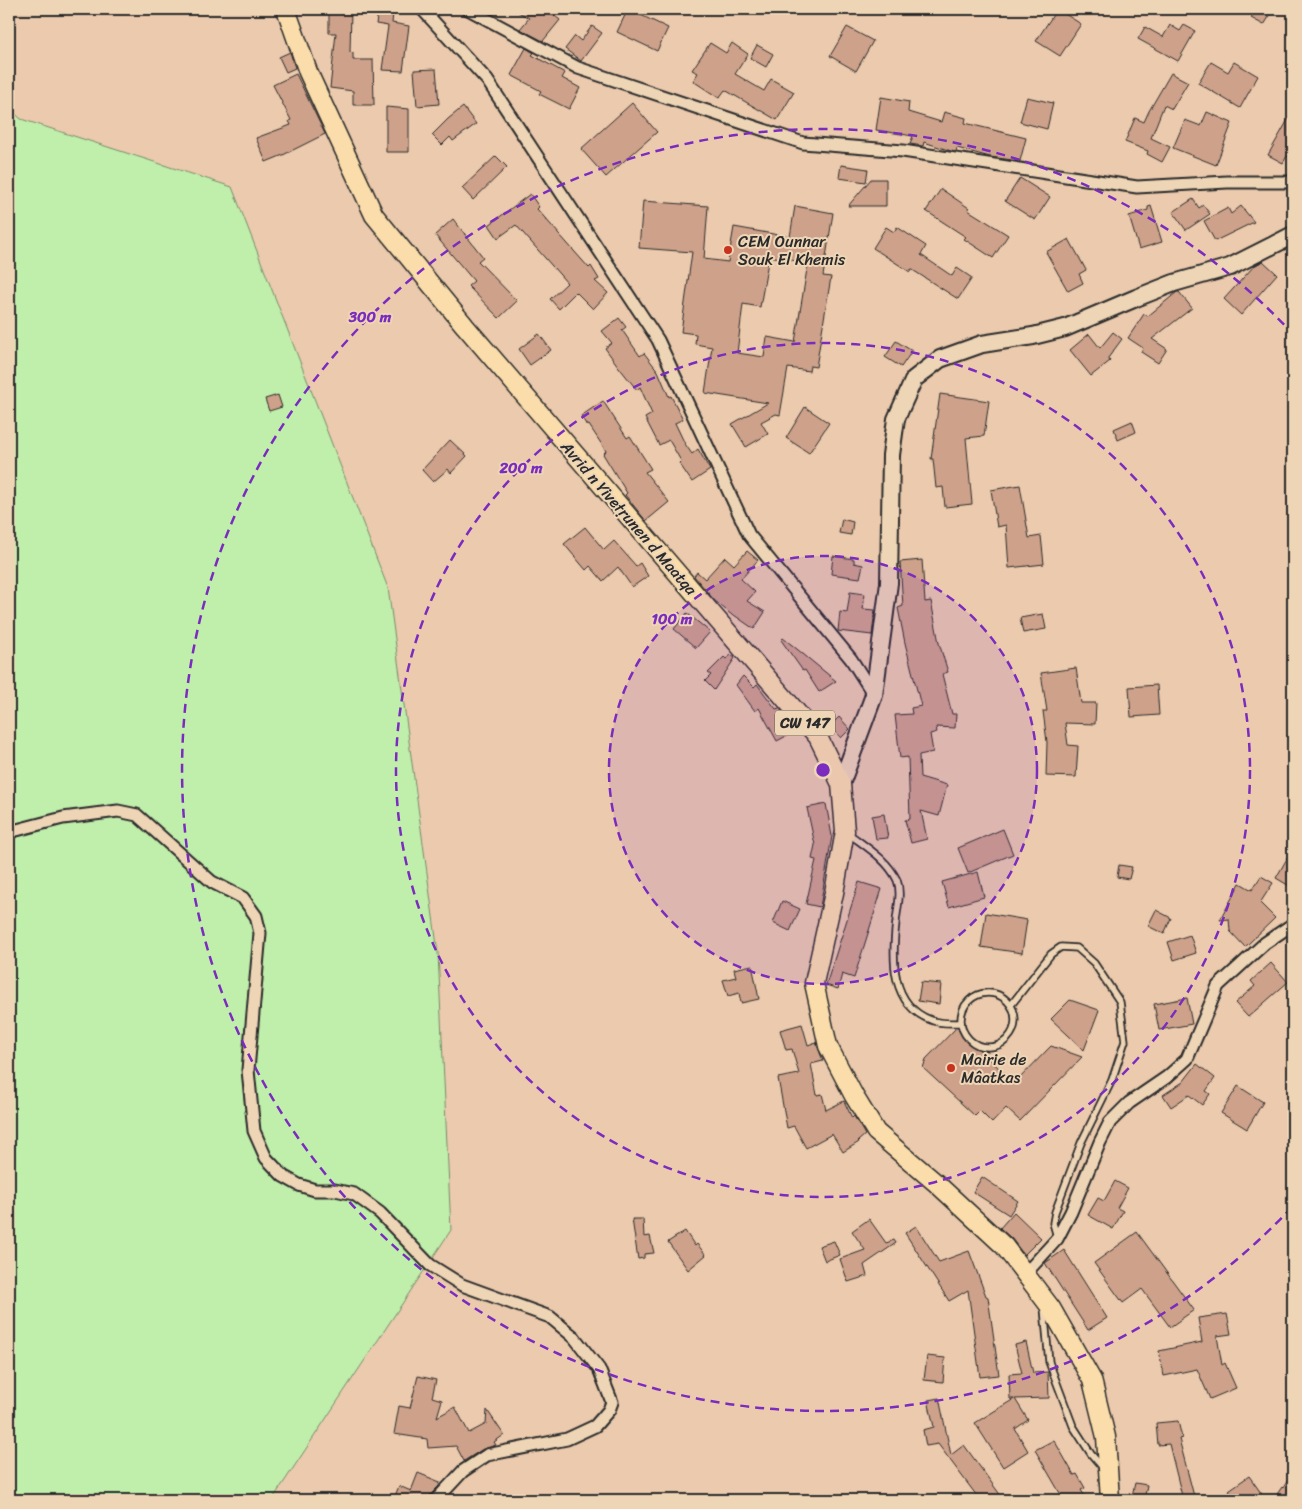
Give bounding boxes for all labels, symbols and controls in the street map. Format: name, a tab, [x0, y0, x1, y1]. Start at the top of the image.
place label: CEM Ounnar Souk El Khemis	[738, 227, 846, 274]
marker: CEM Ounnar Souk El Khemis	[722, 244, 734, 256]
text: 300 m	[348, 304, 392, 330]
street label: Avrid n Yivetṛunen d Maatqa	[553, 433, 705, 603]
text: 200 m	[498, 455, 543, 481]
text: 100 m	[652, 606, 693, 632]
road number: CW 147	[775, 710, 835, 736]
centre of rings	[814, 761, 832, 779]
place label: Mairie de Mâatkas	[961, 1045, 1027, 1092]
marker: Mairie de Mâatkas	[945, 1062, 957, 1074]

